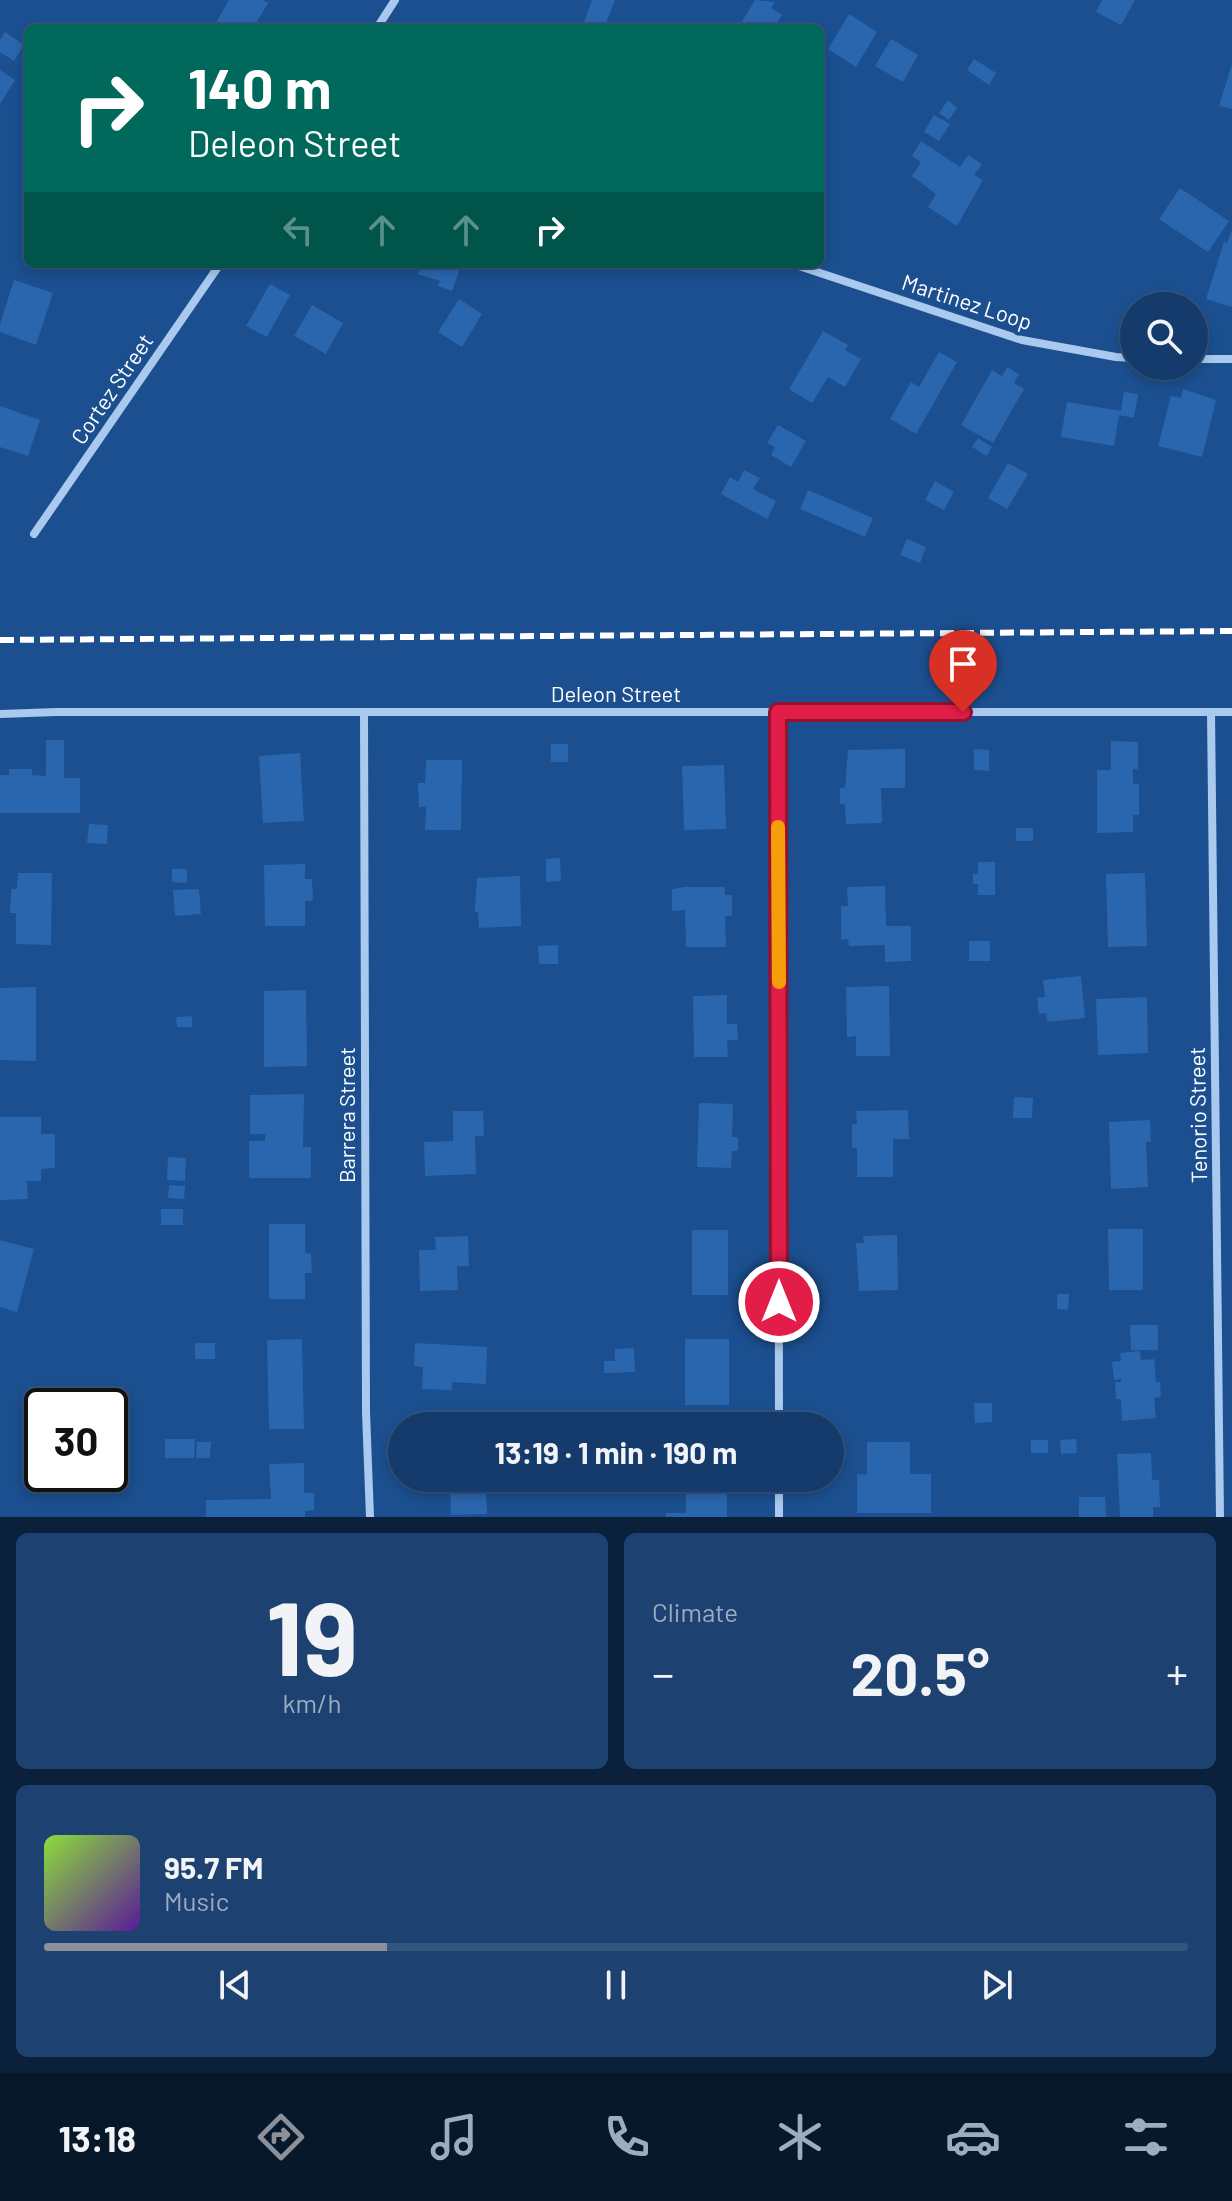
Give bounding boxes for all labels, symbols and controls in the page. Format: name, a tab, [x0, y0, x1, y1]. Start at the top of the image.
text: 140 m	[188, 53, 332, 120]
icon: right	[56, 56, 160, 160]
text: Deleon Street	[188, 121, 401, 164]
icon: left	[276, 208, 320, 252]
icon: ahead	[360, 208, 404, 252]
icon: ahead	[444, 208, 488, 252]
icon: right	[528, 208, 572, 252]
street label: Martinez Loop	[899, 268, 1036, 334]
map controls	[1120, 292, 1208, 380]
button: search	[1120, 292, 1208, 380]
street label: Cortez Street	[65, 328, 158, 448]
pin	[929, 630, 997, 712]
icon: arrive	[941, 642, 985, 686]
street label: Deleon Street	[551, 680, 681, 706]
street label: Barrera Street	[333, 1047, 359, 1183]
street label: Tenorio Street	[1183, 1047, 1211, 1183]
position arrow	[737, 1260, 821, 1344]
speed limit sign: 30	[24, 1388, 128, 1492]
text: 13:19 · 1 min · 190 m	[495, 1434, 737, 1470]
text: 19	[266, 1572, 358, 1697]
text: Climate	[652, 1596, 738, 1627]
text: 20.5°	[851, 1636, 989, 1708]
text: −	[652, 1646, 674, 1699]
text: +	[1166, 1646, 1188, 1699]
text: km/h	[283, 1687, 341, 1718]
text: 95.7 FM	[164, 1849, 263, 1885]
text: Music	[164, 1885, 229, 1916]
icon: previous	[213, 1963, 257, 2007]
icon: pause	[594, 1963, 638, 2007]
icon: next	[975, 1963, 1019, 2007]
icon: directions	[253, 2109, 309, 2165]
icon: music	[426, 2109, 482, 2165]
icon: phone	[599, 2109, 655, 2165]
icon: climate	[772, 2109, 828, 2165]
icon: car	[945, 2109, 1001, 2165]
icon: filters	[1118, 2109, 1174, 2165]
text: 13:18	[58, 2116, 136, 2159]

